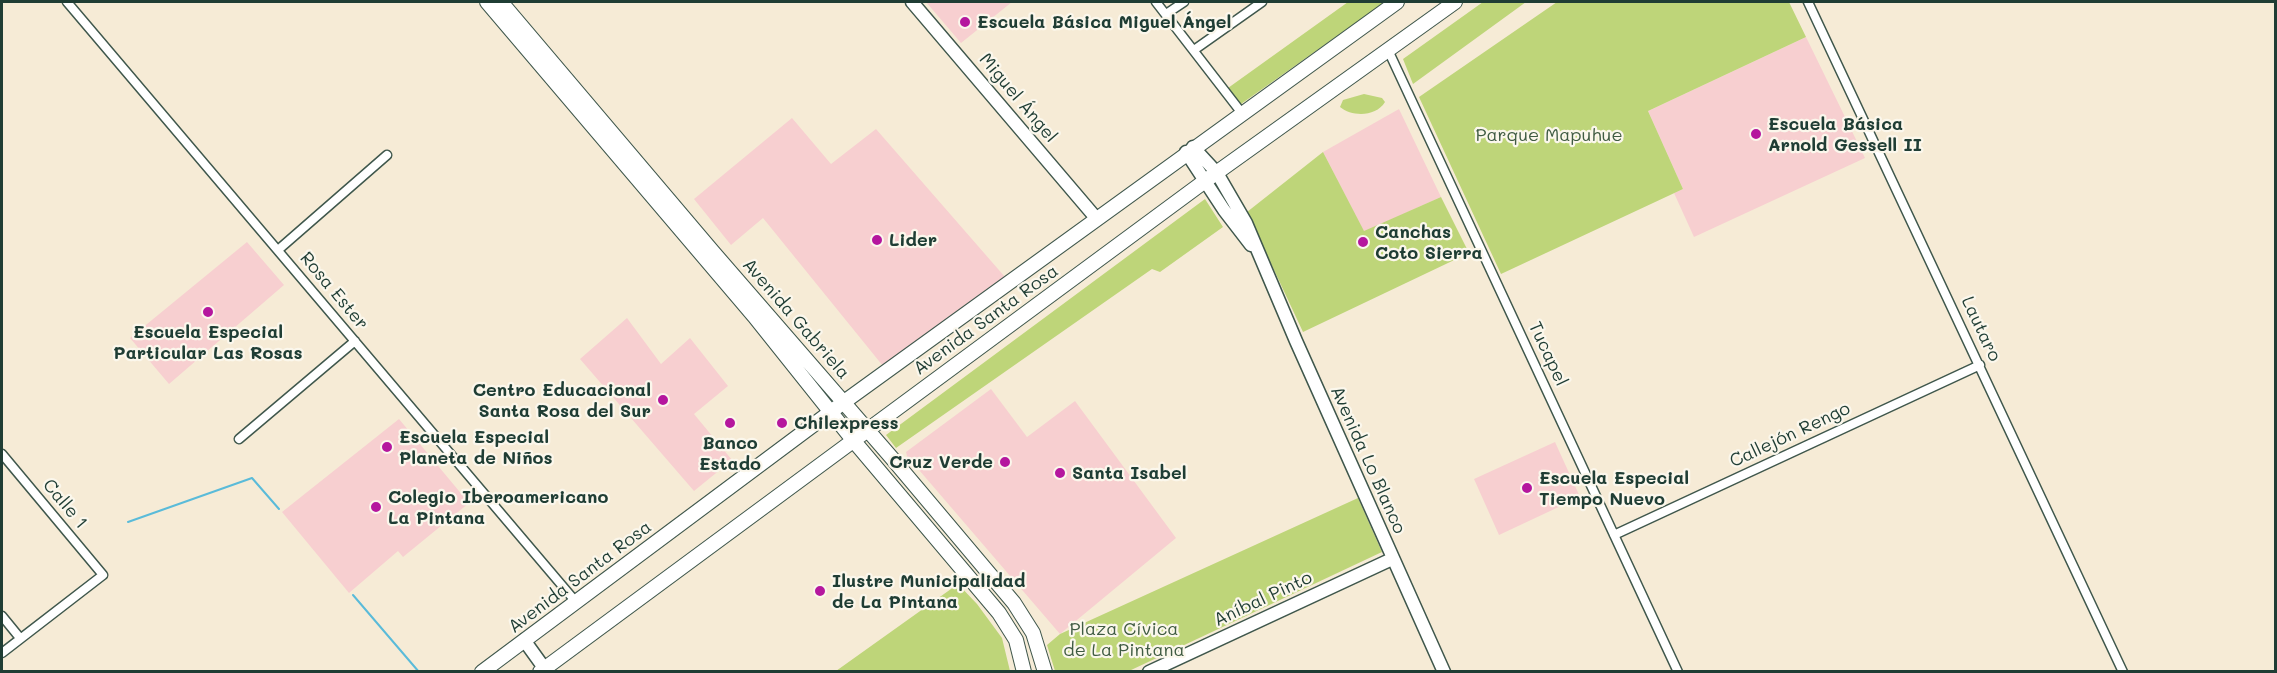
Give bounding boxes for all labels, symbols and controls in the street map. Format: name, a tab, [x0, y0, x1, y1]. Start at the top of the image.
place label: Escuela Básica Miguel Ángel	[977, 11, 1231, 33]
marker: Escuela Básica Miguel Ángel	[958, 15, 972, 29]
street label: Miguel Ángel	[974, 49, 1062, 147]
place label: Escuela Básica Arnold Gessell II	[1768, 113, 1922, 156]
park label: Parque Mapuhue	[1475, 124, 1623, 146]
marker: Escuela Básica Arnold Gessell II	[1749, 127, 1763, 141]
place label: Canchas Coto Sierra	[1375, 221, 1483, 264]
place label: Lider	[889, 229, 937, 251]
marker: Lider	[870, 233, 884, 247]
marker: Canchas Coto Sierra	[1356, 235, 1370, 249]
street label: Rosa Ester	[295, 248, 373, 334]
street label: Avenida Gabriela	[738, 254, 854, 384]
street label: Avenida Santa Rosa	[909, 260, 1063, 380]
street label: Lautaro	[1957, 293, 2005, 365]
marker: Escuela Especial Particular Las Rosas	[201, 305, 215, 319]
street label: Tucapel	[1524, 318, 1572, 390]
place label: Escuela Especial Particular Las Rosas	[113, 321, 303, 364]
place label: Centro Educacional Santa Rosa del Sur	[473, 379, 651, 422]
street label: Avenida Lo Blanco	[1326, 383, 1410, 537]
marker: Centro Educacional Santa Rosa del Sur	[656, 393, 670, 407]
street label: Callejón Rengo	[1726, 398, 1854, 472]
place label: Chilexpress	[794, 412, 899, 434]
marker: Banco Estado	[723, 416, 737, 430]
marker: Chilexpress	[775, 416, 789, 430]
place label: Escuela Especial Planeta de Niños	[399, 426, 552, 468]
place label: Banco Estado	[699, 432, 761, 474]
marker: Escuela Especial Planeta de Niños	[380, 440, 394, 454]
place label: Cruz Verde	[889, 451, 993, 473]
marker: Cruz Verde	[998, 455, 1012, 469]
place label: Santa Isabel	[1072, 462, 1187, 484]
marker: Santa Isabel	[1053, 466, 1067, 480]
place label: Escuela Especial Tiempo Nuevo	[1539, 467, 1689, 510]
street label: Calle 1	[38, 475, 92, 533]
marker: Escuela Especial Tiempo Nuevo	[1520, 481, 1534, 495]
place label: Colegio Iberoamericano La Pintana	[388, 486, 608, 528]
marker: Colegio Iberoamericano La Pintana	[369, 500, 383, 514]
street label: Avenida Santa Rosa	[504, 516, 656, 638]
street label: Aníbal Pinto	[1210, 567, 1316, 631]
place label: Ilustre Municipalidad de La Pintana	[832, 570, 1025, 612]
marker: Ilustre Municipalidad de La Pintana	[813, 584, 827, 598]
park label: Plaza Cívica de La Pintana	[1063, 618, 1185, 660]

